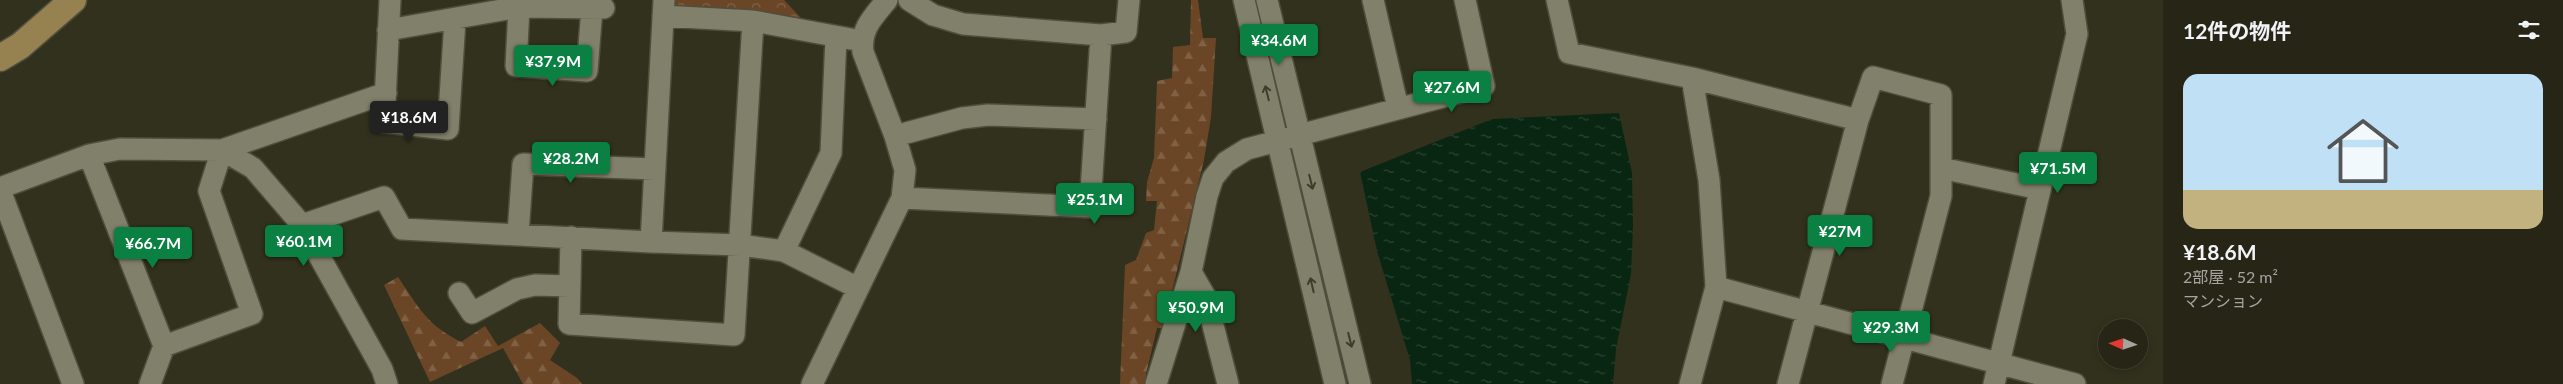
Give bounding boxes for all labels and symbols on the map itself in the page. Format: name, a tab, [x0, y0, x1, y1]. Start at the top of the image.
pin: ¥34.6M	[1238, 23, 1320, 66]
pin: ¥37.9M	[512, 44, 594, 87]
pin: ¥27.6M	[1411, 70, 1493, 113]
one-way arrow	[1262, 85, 1271, 101]
pin: ¥18.6M	[368, 100, 450, 143]
pin: ¥28.2M	[530, 142, 612, 184]
pin: ¥71.5M	[2017, 152, 2099, 194]
one-way arrow	[1307, 174, 1316, 190]
pin: ¥25.1M	[1054, 182, 1136, 225]
pin: ¥27M	[1810, 214, 1870, 257]
pin: ¥60.1M	[263, 224, 345, 267]
pin: ¥66.7M	[112, 226, 194, 269]
one-way arrow	[1307, 278, 1316, 294]
pin: ¥50.9M	[1155, 290, 1237, 333]
pin: ¥29.3M	[1850, 310, 1932, 353]
north arrow	[2098, 319, 2148, 369]
one-way arrow	[1345, 332, 1355, 348]

